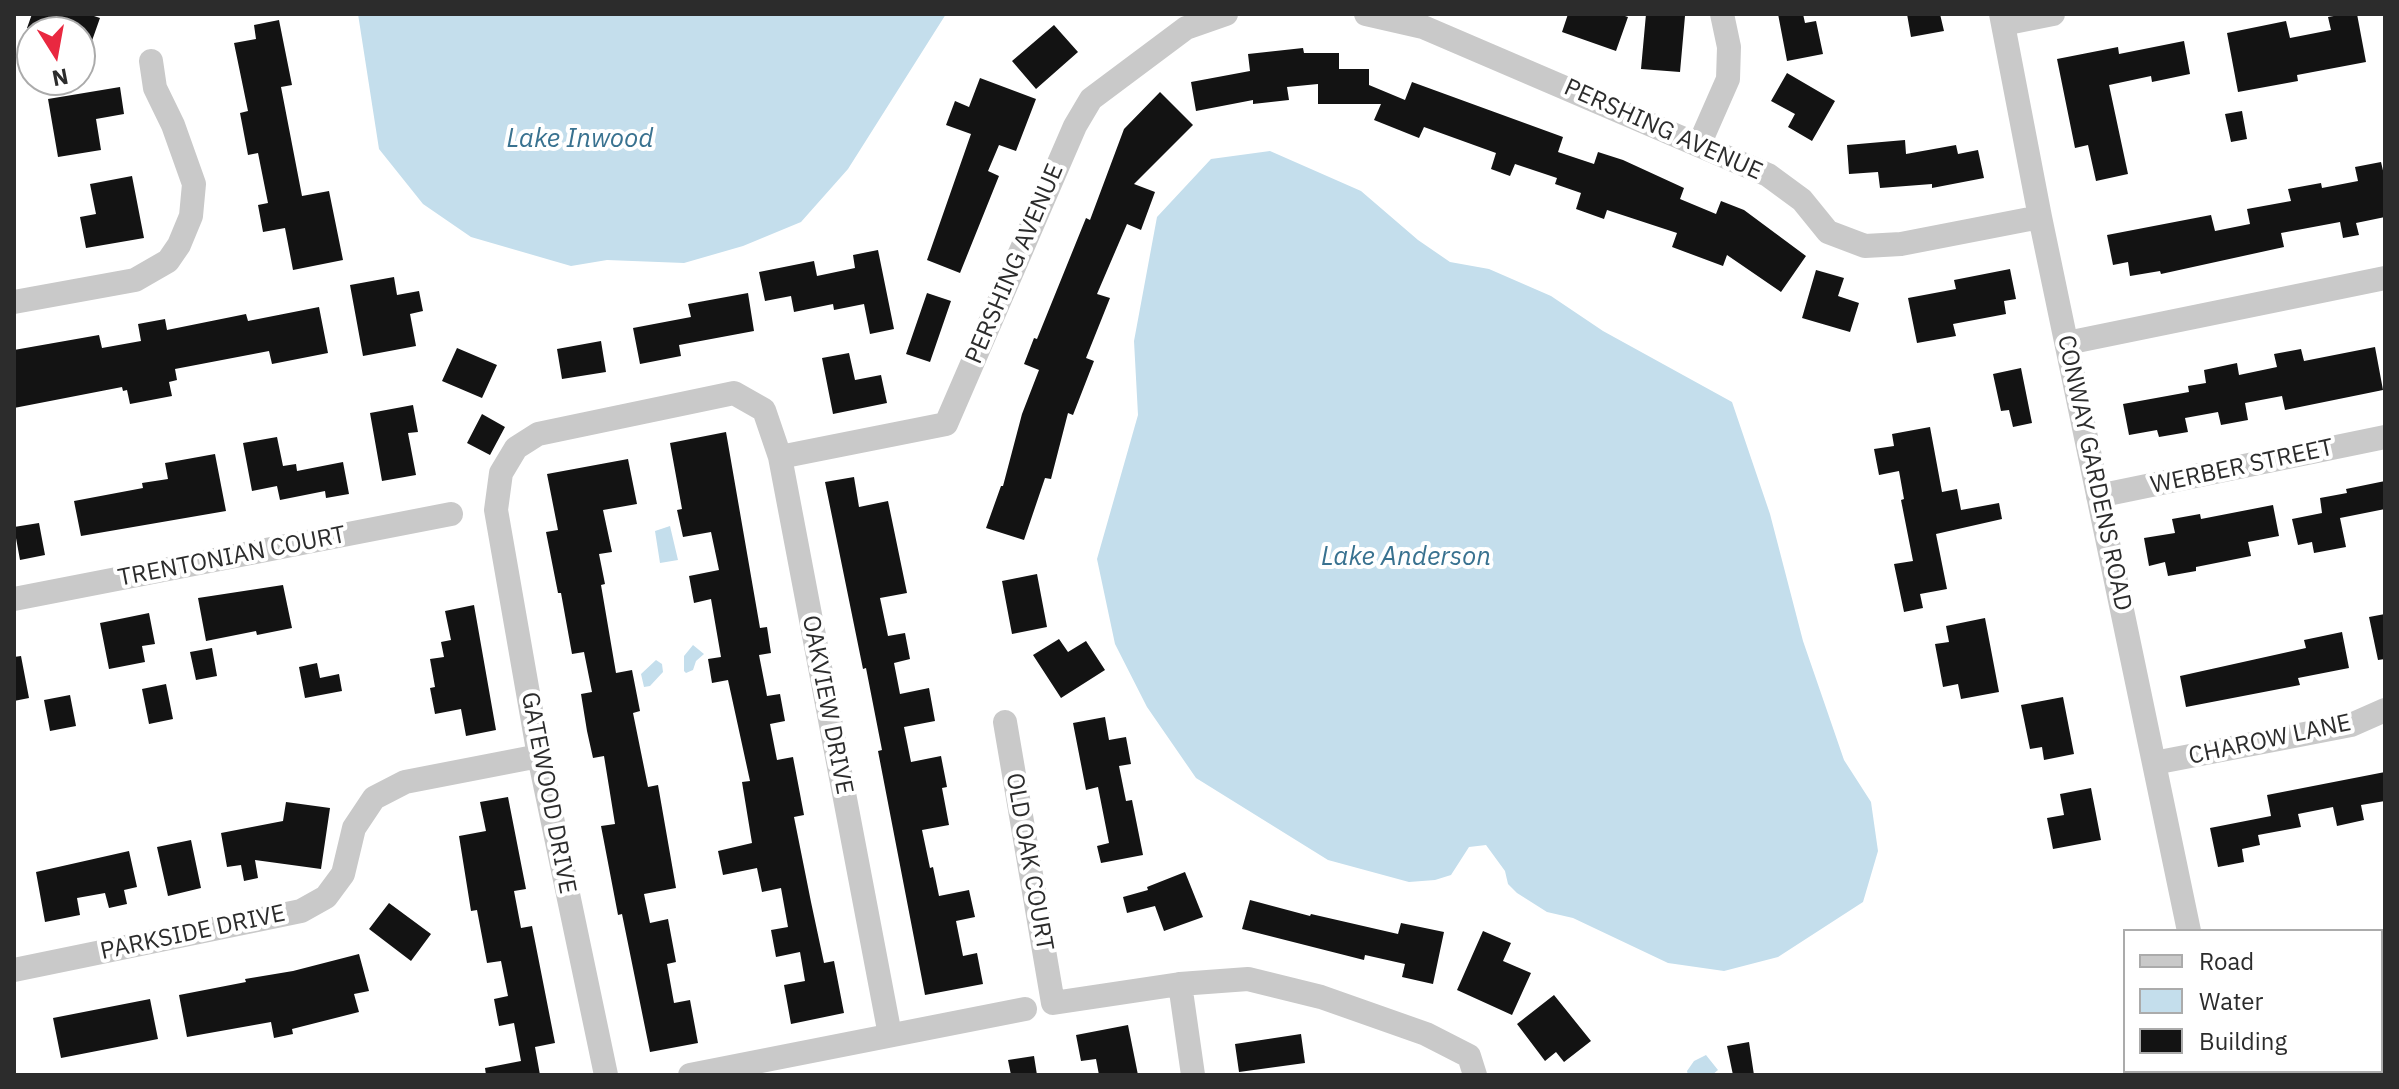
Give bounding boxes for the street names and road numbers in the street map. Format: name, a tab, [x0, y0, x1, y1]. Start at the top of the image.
street label: PERSHING AVENUE	[1559, 73, 1767, 187]
street label: PERSHING AVENUE	[960, 160, 1070, 368]
street label: CONWAY GARDENS ROAD	[2051, 333, 2137, 613]
street label: WERBER STREET	[2148, 434, 2336, 500]
street label: TRENTONIAN COURT	[116, 521, 348, 593]
street label: OAKVIEW DRIVE	[796, 613, 858, 797]
street label: GATEWOOD DRIVE	[514, 690, 582, 896]
street label: CHAROW LANE	[2186, 709, 2354, 771]
street label: OLD OAK COURT	[999, 771, 1059, 953]
street label: PARKSIDE DRIVE	[98, 899, 288, 967]

